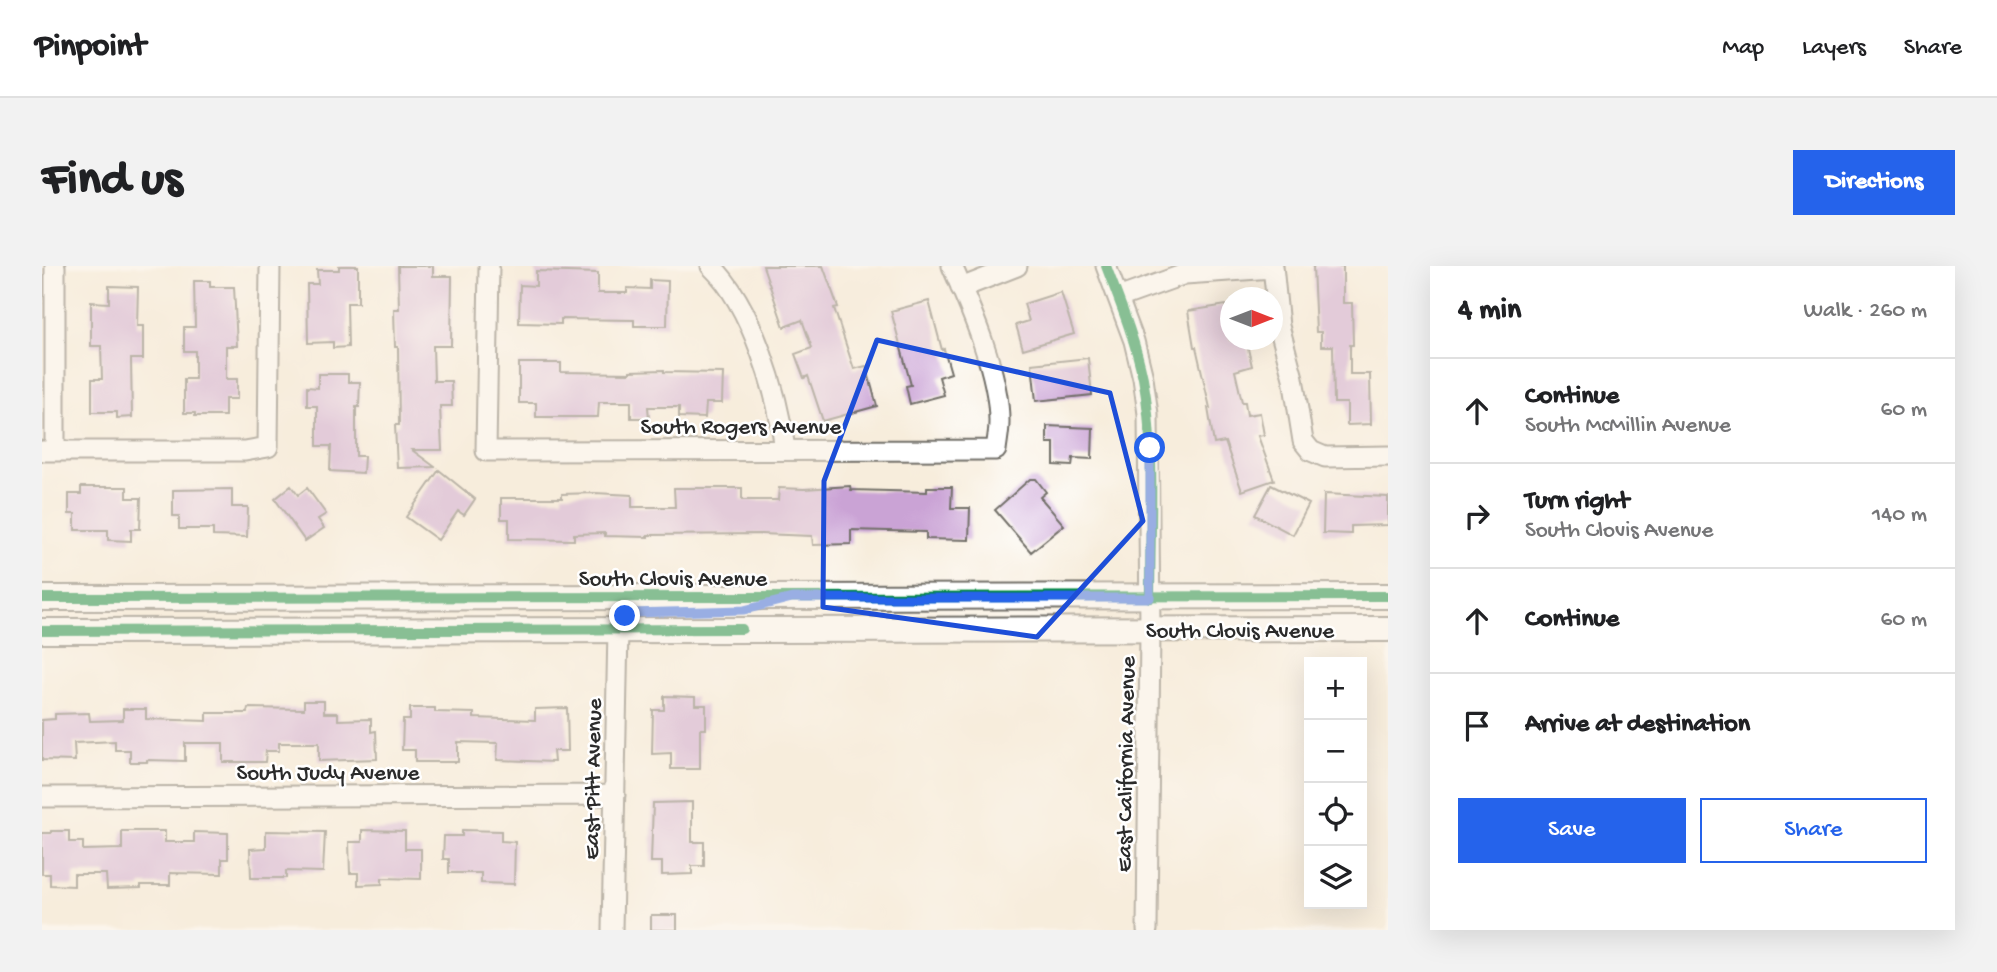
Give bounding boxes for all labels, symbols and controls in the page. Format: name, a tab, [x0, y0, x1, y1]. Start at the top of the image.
text: Pinpoint	[35, 29, 146, 67]
text: Map	[1722, 34, 1764, 63]
text: Layers	[1802, 34, 1866, 63]
text: Share	[1904, 34, 1962, 63]
button: Directions	[1793, 150, 1955, 215]
text: Find us	[42, 153, 182, 211]
north arrow	[1220, 287, 1283, 350]
text: 4 min	[1458, 294, 1521, 329]
text: Walk · 260 m	[1803, 298, 1927, 325]
text: Continue	[1525, 382, 1619, 413]
icon: ahead	[1458, 392, 1496, 430]
text: 60 m	[1881, 397, 1927, 424]
text: South McMillin Avenue	[1525, 413, 1731, 440]
street label: South Rogers Avenue	[641, 415, 843, 442]
route start	[1134, 432, 1165, 463]
text: Turn right	[1525, 487, 1629, 518]
icon: right	[1458, 497, 1496, 535]
text: 140 m	[1872, 502, 1927, 529]
text: South Clovis Avenue	[1525, 518, 1713, 545]
street label: South Clovis Avenue	[579, 567, 768, 594]
route end	[609, 600, 640, 631]
icon: ahead	[1458, 602, 1496, 640]
text: Continue	[1525, 605, 1619, 636]
text: 60 m	[1881, 607, 1927, 634]
street label: South Clovis Avenue	[1146, 619, 1335, 646]
street label: East California Avenue	[1112, 655, 1143, 872]
map controls	[1304, 657, 1367, 909]
button: +	[1304, 657, 1367, 720]
street label: East Pitt Avenue	[580, 697, 609, 860]
icon: arrive	[1458, 707, 1496, 745]
text: Arrive at destination	[1525, 710, 1750, 741]
button: −	[1304, 720, 1367, 783]
street label: South Judy Avenue	[237, 761, 421, 788]
button: locate	[1304, 783, 1367, 846]
button: Save	[1458, 798, 1686, 863]
button: Share	[1700, 798, 1927, 863]
button: layers	[1304, 846, 1367, 909]

